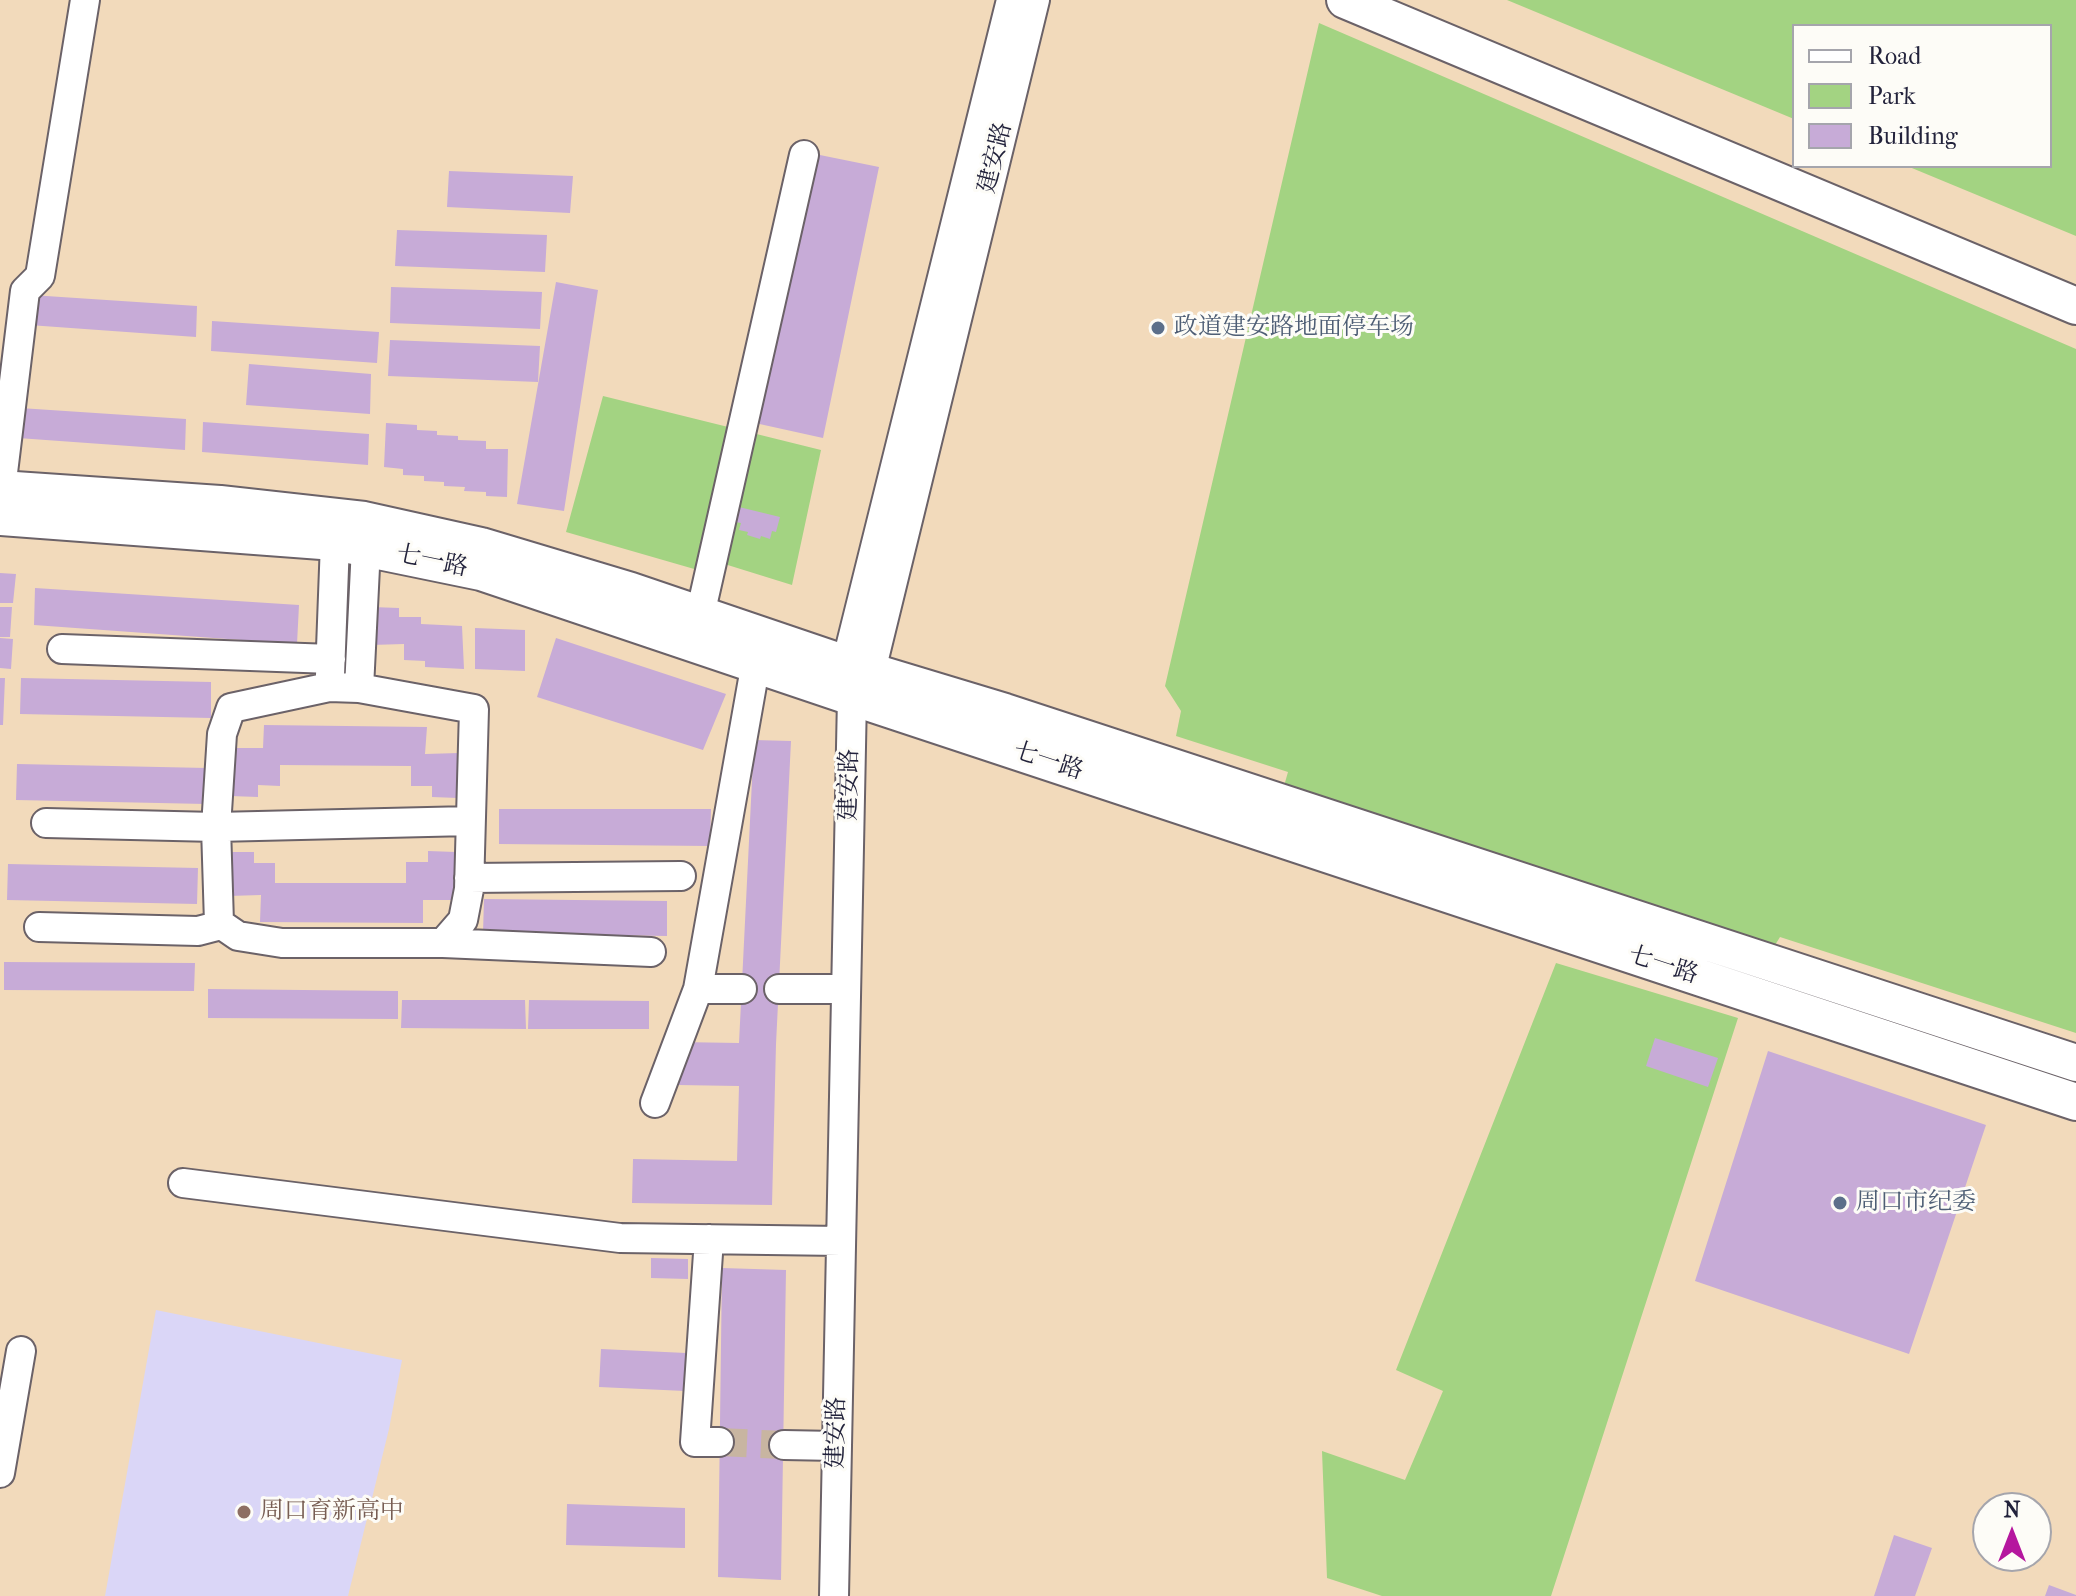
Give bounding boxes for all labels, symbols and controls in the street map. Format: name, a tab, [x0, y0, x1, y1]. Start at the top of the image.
legend	[1792, 24, 2052, 168]
text: Road	[1868, 42, 1921, 70]
text: Park	[1868, 82, 1916, 110]
street label: 建安路	[973, 120, 1019, 196]
text: Building	[1868, 122, 1958, 150]
place label: 政道建安路地面停车场	[1174, 314, 1414, 342]
marker: 政道建安路地面停车场	[1149, 319, 1167, 337]
street label: 七一路	[394, 540, 470, 584]
street label: 七一路	[1009, 737, 1087, 787]
street label: 建安路	[835, 749, 865, 821]
street label: 七一路	[1624, 941, 1702, 991]
place label: 周口市纪委	[1856, 1189, 1976, 1217]
marker: 周口市纪委	[1831, 1194, 1849, 1212]
street label: 建安路	[822, 1397, 852, 1469]
north arrow	[1972, 1492, 2052, 1572]
text: N	[2004, 1497, 2020, 1523]
place label: 周口育新高中	[260, 1498, 404, 1526]
marker: 周口育新高中	[235, 1503, 253, 1521]

